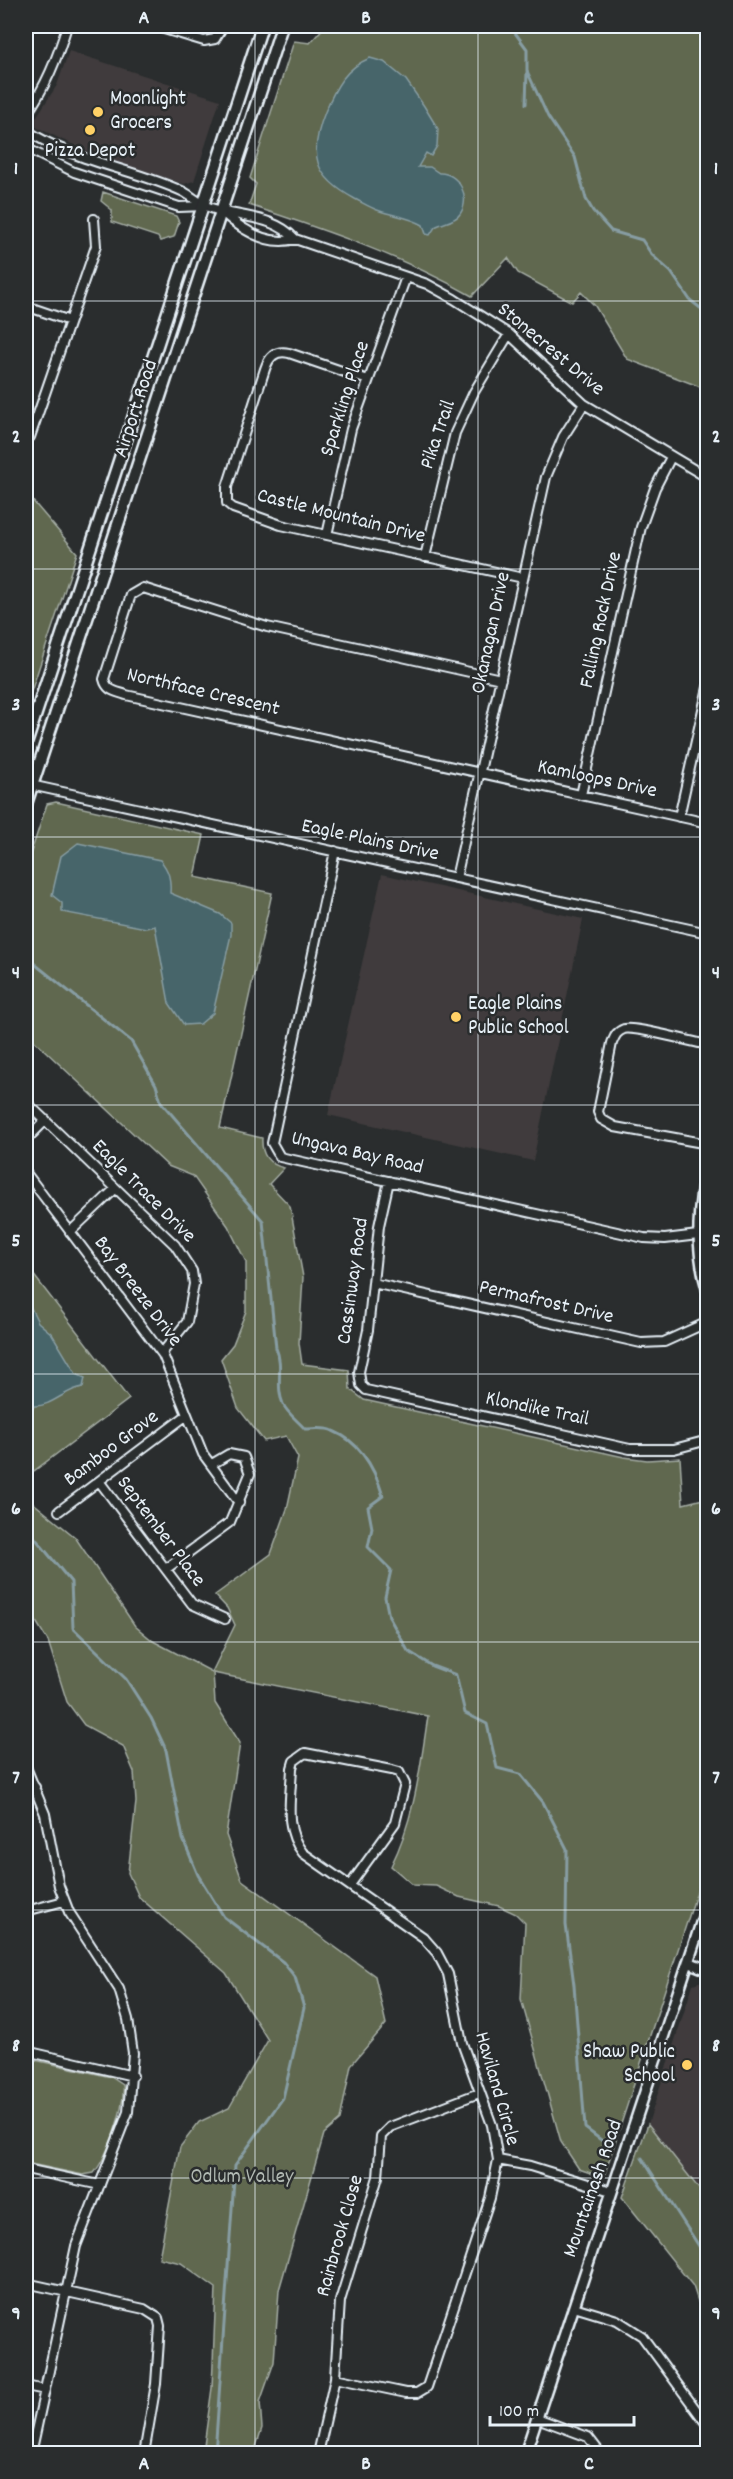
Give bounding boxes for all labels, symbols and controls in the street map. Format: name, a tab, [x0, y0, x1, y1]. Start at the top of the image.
text: A	[139, 5, 150, 33]
text: B	[361, 5, 371, 33]
text: C	[584, 5, 594, 33]
place label: Moonlight Grocers	[110, 85, 186, 139]
marker: Moonlight Grocers	[91, 105, 105, 119]
marker: Pizza Depot	[83, 123, 97, 137]
place label: Pizza Depot	[45, 137, 136, 167]
text: 1	[14, 156, 18, 184]
text: 1	[714, 156, 718, 184]
street label: Stonecrest Drive	[490, 296, 610, 404]
street label: Sparkling Place	[313, 337, 379, 461]
street label: Airport Road	[107, 356, 167, 462]
street label: Pika Trail	[413, 396, 465, 474]
text: 2	[12, 424, 20, 452]
text: 2	[712, 424, 720, 452]
street label: Castle Mountain Drive	[254, 482, 428, 552]
street label: Falling Rock Drive	[573, 549, 631, 691]
street label: Okanagan Drive	[464, 569, 520, 697]
street label: Northface Crescent	[124, 661, 283, 725]
text: 3	[12, 692, 20, 720]
text: 3	[712, 692, 720, 720]
street label: Kamloops Drive	[534, 753, 660, 807]
street label: Eagle Plains Drive	[299, 812, 441, 870]
text: 4	[12, 960, 20, 988]
text: 4	[712, 960, 720, 988]
place label: Eagle Plains Public School	[468, 990, 569, 1044]
marker: Eagle Plains Public School	[449, 1010, 463, 1024]
street label: Ungava Bay Road	[288, 1124, 426, 1184]
street label: Eagle Trace Drive	[84, 1133, 202, 1251]
street label: Cassinway Road	[330, 1216, 378, 1346]
text: 5	[11, 1228, 21, 1256]
text: 5	[711, 1228, 721, 1256]
street label: Bay Breeze Drive	[85, 1230, 189, 1354]
street label: Permafrost Drive	[476, 1273, 616, 1333]
street label: Klondike Trail	[483, 1384, 591, 1436]
street label: Bamboo Grove	[58, 1403, 166, 1495]
street label: September Place	[108, 1470, 212, 1594]
text: 6	[11, 1496, 21, 1524]
text: 6	[711, 1496, 721, 1524]
text: 7	[12, 1765, 20, 1793]
text: 7	[712, 1765, 720, 1793]
street label: Haviland Circle	[465, 2029, 527, 2149]
text: 8	[12, 2033, 20, 2061]
text: 8	[712, 2033, 720, 2061]
place label: Shaw Public School	[583, 2038, 675, 2092]
marker: Shaw Public School	[680, 2058, 694, 2072]
street label: Mountainash Road	[556, 2116, 632, 2262]
park label: Odlum Valley	[191, 2163, 294, 2193]
street label: Rainbrook Close	[309, 2172, 373, 2300]
text: 9	[11, 2301, 21, 2329]
text: 9	[711, 2301, 721, 2329]
scale bar	[490, 2389, 634, 2427]
text: 100 m	[499, 2400, 539, 2425]
text: A	[139, 2451, 150, 2479]
text: B	[361, 2451, 371, 2479]
text: C	[584, 2451, 594, 2479]

